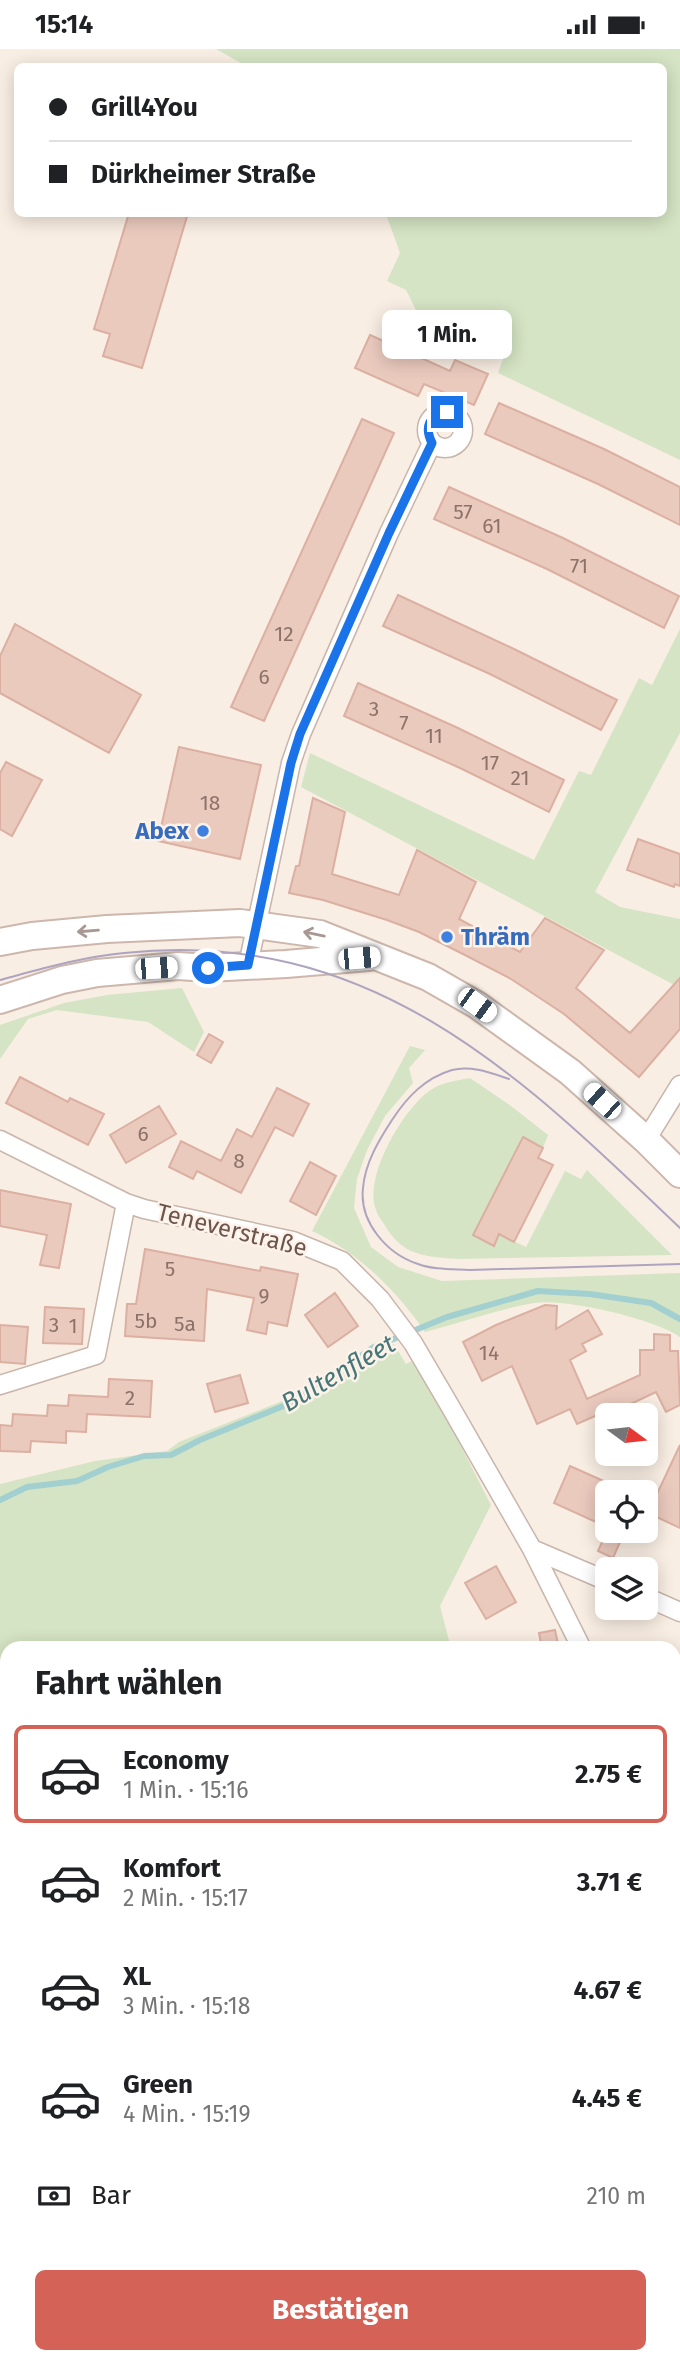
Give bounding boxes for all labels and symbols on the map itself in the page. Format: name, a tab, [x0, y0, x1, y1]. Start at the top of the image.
callout: 1 Min.	[382, 311, 512, 359]
route end	[431, 396, 463, 428]
house number: 57	[453, 499, 473, 525]
house number: 61	[482, 513, 502, 539]
house number: 71	[570, 553, 588, 579]
house number: 12	[274, 621, 294, 647]
house number: 6	[258, 664, 270, 690]
house number: 3	[369, 696, 379, 722]
house number: 7	[399, 710, 409, 736]
house number: 11	[425, 723, 443, 749]
house number: 17	[481, 750, 499, 776]
house number: 21	[511, 765, 529, 791]
house number: 18	[200, 790, 220, 816]
place label: Abex	[134, 817, 190, 845]
marker: Abex	[195, 823, 211, 839]
place label: Thräm	[461, 923, 530, 951]
one-way arrow	[77, 924, 99, 937]
one-way arrow	[303, 927, 326, 940]
marker: Thräm	[439, 929, 455, 945]
car	[338, 946, 381, 970]
route start	[192, 952, 224, 984]
car	[135, 956, 178, 980]
car	[454, 984, 501, 1026]
car	[580, 1079, 625, 1123]
house number: 6	[137, 1121, 149, 1147]
house number: 8	[233, 1148, 245, 1174]
street label: Teneverstraße	[154, 1198, 310, 1262]
house number: 5	[165, 1256, 175, 1282]
house number: 9	[258, 1283, 270, 1309]
house number: 5b	[135, 1308, 158, 1334]
house number: 5a	[174, 1311, 196, 1337]
house number: 3	[49, 1312, 59, 1338]
house number: 1	[68, 1313, 78, 1339]
water label: Bultenfleet	[276, 1328, 401, 1419]
house number: 14	[479, 1340, 499, 1366]
house number: 2	[125, 1385, 135, 1411]
north arrow	[595, 1403, 658, 1467]

